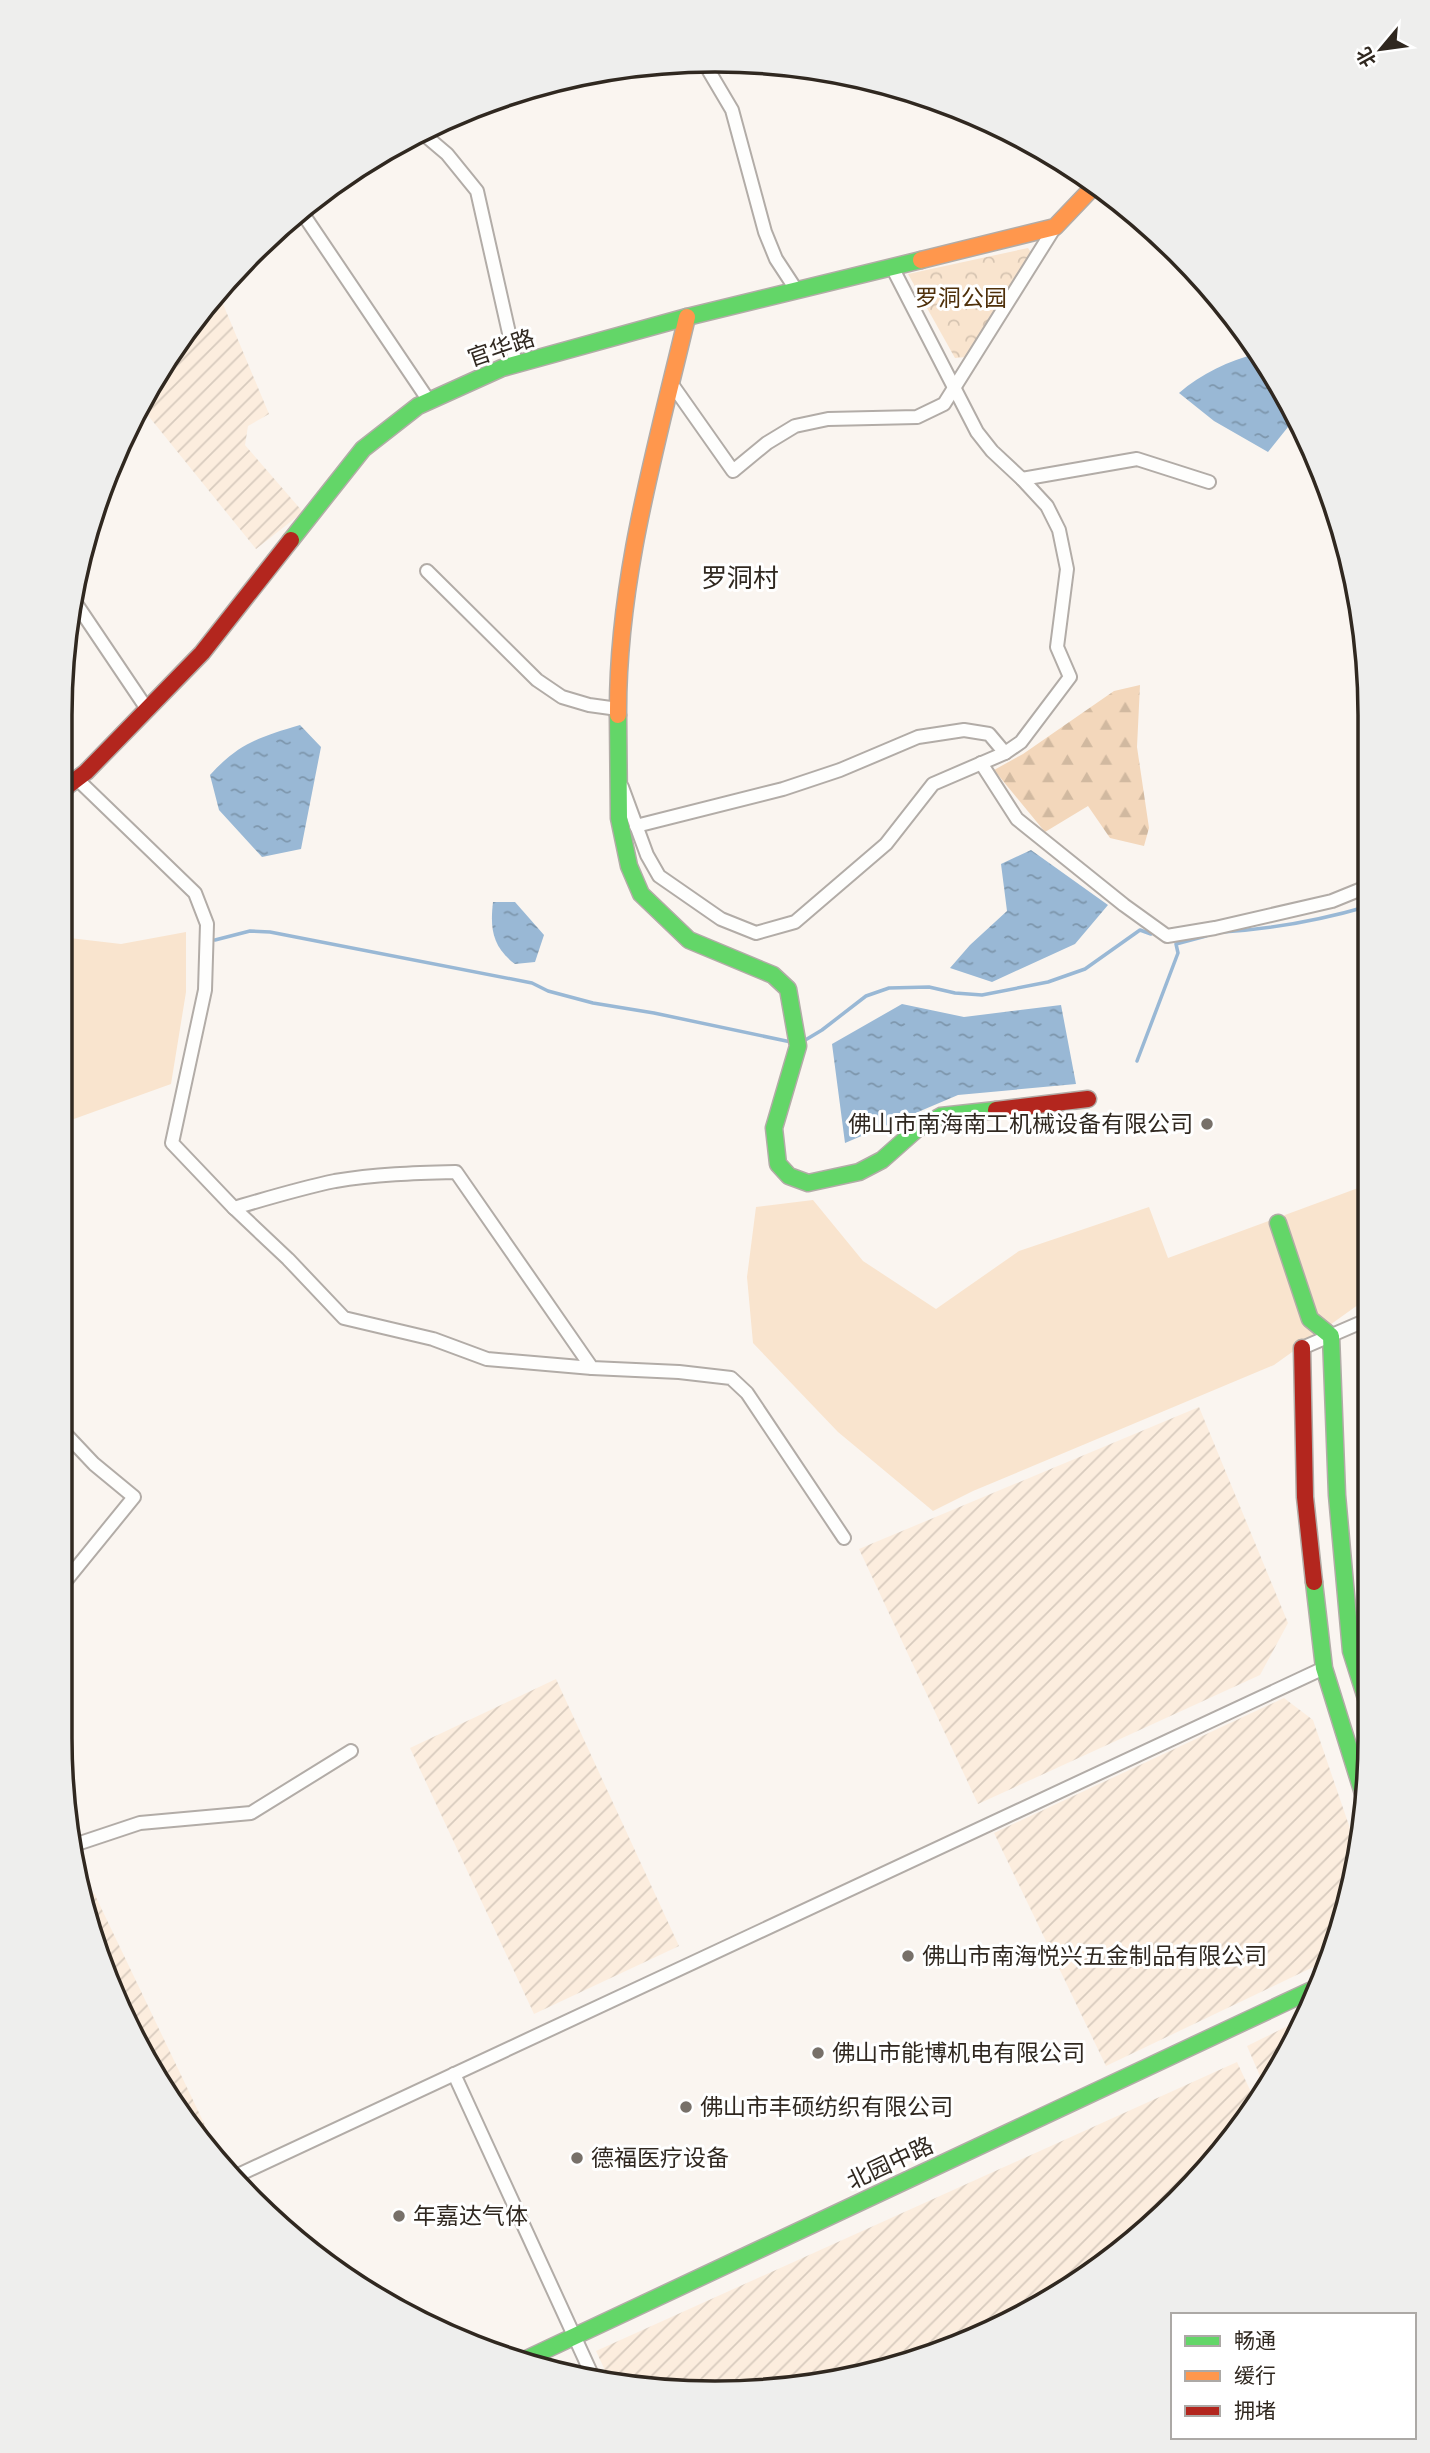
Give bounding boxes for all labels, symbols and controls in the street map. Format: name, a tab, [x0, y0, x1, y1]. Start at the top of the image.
north arrow	[1346, 14, 1416, 84]
text: 北	[1351, 43, 1382, 71]
park label: 罗洞公园	[915, 283, 1007, 313]
street label: 官华路	[463, 323, 539, 373]
district label: 罗洞村	[701, 561, 779, 595]
place label: 佛山市南海南工机械设备有限公司	[848, 1109, 1193, 1139]
marker: 佛山市南海南工机械设备有限公司	[1199, 1116, 1215, 1132]
place label: 佛山市南海悦兴五金制品有限公司	[922, 1941, 1267, 1971]
marker: 佛山市南海悦兴五金制品有限公司	[900, 1948, 916, 1964]
place label: 佛山市能博机电有限公司	[832, 2038, 1085, 2068]
marker: 佛山市能博机电有限公司	[810, 2045, 826, 2061]
place label: 佛山市丰硕纺织有限公司	[700, 2092, 953, 2122]
marker: 佛山市丰硕纺织有限公司	[678, 2099, 694, 2115]
street label: 北园中路	[842, 2130, 938, 2196]
place label: 德福医疗设备	[591, 2143, 729, 2173]
marker: 德福医疗设备	[569, 2150, 585, 2166]
place label: 年嘉达气体	[413, 2201, 528, 2231]
marker: 年嘉达气体	[391, 2208, 407, 2224]
legend	[1171, 2313, 1416, 2439]
text: 畅通	[1234, 2327, 1276, 2355]
text: 缓行	[1234, 2362, 1276, 2390]
text: 拥堵	[1234, 2397, 1276, 2425]

